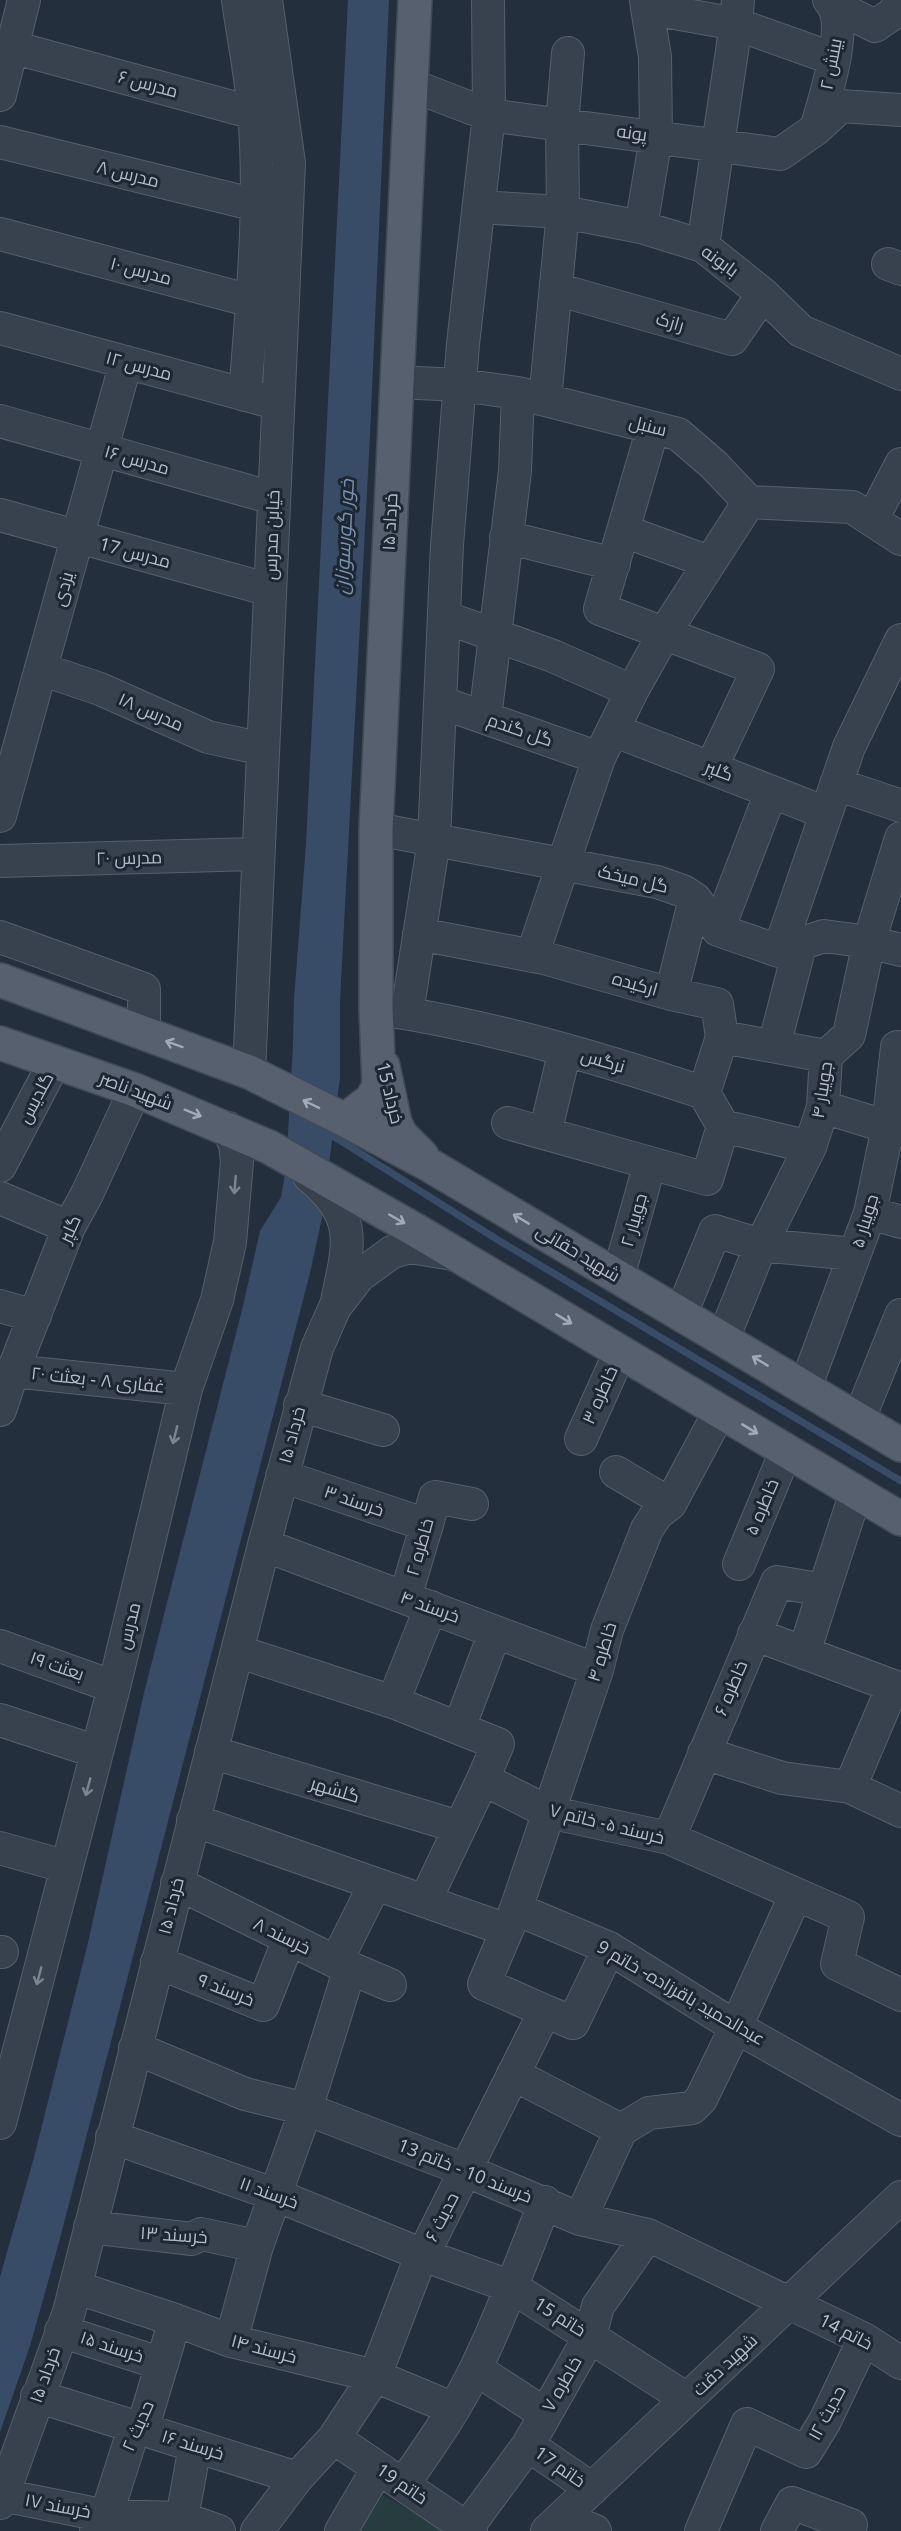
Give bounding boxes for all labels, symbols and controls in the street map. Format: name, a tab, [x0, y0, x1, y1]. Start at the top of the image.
street label: بینش ۲	[813, 36, 847, 92]
street label: مدرس ۶	[116, 64, 181, 103]
street label: پونه	[615, 118, 649, 147]
street label: مدرس ۸	[94, 154, 162, 192]
street label: بابونه	[697, 239, 744, 282]
street label: مدرس ۱۰	[108, 250, 175, 290]
street label: رازک	[653, 306, 687, 336]
street label: مدرس ۱۲	[104, 345, 175, 385]
street label: سنبل	[627, 409, 670, 441]
street label: مدرس ۱۶	[102, 438, 173, 480]
water label: خور گورسوزان	[327, 478, 360, 595]
street label: خیابن مدرس	[257, 489, 285, 581]
street label: ۱۵ خرداد	[376, 493, 402, 551]
street label: مدرس 17	[97, 531, 174, 573]
street label: یزدی	[46, 568, 78, 609]
street label: مدرس ۱۸	[115, 686, 188, 736]
street label: گل گندم	[484, 707, 556, 752]
street label: گلپر	[701, 753, 737, 787]
street label: مدرس ۲۰	[96, 844, 162, 870]
street label: گل میخک	[596, 858, 671, 898]
street label: ارکیده	[610, 965, 661, 1001]
one-way arrow	[165, 1038, 184, 1049]
street label: نرگس	[578, 1042, 628, 1078]
street label: 15 خرداد	[372, 1059, 410, 1126]
street label: جویبار ۴	[805, 1060, 837, 1120]
street label: شهید ناصر	[96, 1065, 176, 1115]
street label: گلدیس	[12, 1068, 59, 1127]
one-way arrow	[303, 1098, 321, 1109]
one-way arrow	[183, 1108, 202, 1119]
one-way arrow	[229, 1174, 240, 1194]
street label: جویبار ۲	[614, 1190, 652, 1249]
street label: جویبار ۵	[845, 1191, 884, 1251]
street label: گلپر	[52, 1211, 87, 1248]
one-way arrow	[513, 1212, 530, 1224]
one-way arrow	[388, 1213, 405, 1225]
street label: شهید حقانی	[532, 1218, 625, 1287]
one-way arrow	[555, 1313, 572, 1325]
one-way arrow	[752, 1355, 769, 1367]
street label: غفاری ۸ - بعثت ۲۰	[30, 1360, 166, 1398]
street label: خاطره ۳	[576, 1362, 623, 1428]
street label: ۱۵ خرداد	[272, 1404, 310, 1466]
one-way arrow	[741, 1424, 758, 1436]
one-way arrow	[169, 1425, 181, 1444]
street label: خاطره ۵	[738, 1475, 784, 1539]
street label: خرسند ۳	[321, 1479, 388, 1522]
street label: خاطره ۲	[399, 1515, 439, 1578]
street label: خرسند ۴	[397, 1584, 464, 1628]
street label: مدرس	[111, 1600, 145, 1652]
street label: خاطره ۴	[581, 1619, 621, 1684]
street label: بعثت ۱۹	[27, 1645, 88, 1685]
street label: خاطره ۶	[708, 1656, 752, 1719]
street label: گلشهر	[307, 1770, 363, 1808]
one-way arrow	[81, 1777, 93, 1796]
street label: خرسند ۵- خاتم ۷	[547, 1797, 667, 1850]
street label: ۱۵ خرداد	[151, 1875, 189, 1937]
street label: خرسند ۸	[250, 1911, 315, 1959]
street label: عبدالحمید باقرزاده- خاتم 9	[592, 1934, 770, 2051]
one-way arrow	[32, 1966, 44, 1985]
street label: خرسند ۹	[194, 1967, 258, 2011]
street label: خرسند 10 - خاتم 13	[394, 2132, 536, 2209]
street label: خرسند ۱۱	[237, 2170, 302, 2214]
street label: حدیث ۶	[419, 2188, 464, 2245]
street label: خرسند ۱۳	[140, 2220, 209, 2248]
street label: خاتم 15	[529, 2291, 591, 2342]
street label: خاتم 14	[815, 2307, 877, 2356]
street label: خرسند ۱۵	[78, 2325, 147, 2368]
street label: خرسند ۱۴	[229, 2328, 300, 2368]
street label: شهید دقت	[687, 2328, 762, 2401]
street label: ۱۵ خرداد	[23, 2343, 65, 2406]
street label: خاطره ۷	[536, 2351, 587, 2416]
street label: حدیث ۱۲	[802, 2381, 851, 2444]
street label: حدیث ۲	[115, 2396, 159, 2455]
street label: خرسند ۱۶	[159, 2423, 227, 2465]
street label: خاتم 17	[530, 2440, 591, 2493]
street label: خاتم 19	[372, 2457, 433, 2510]
street label: خرسند ۱۷	[23, 2487, 93, 2523]

